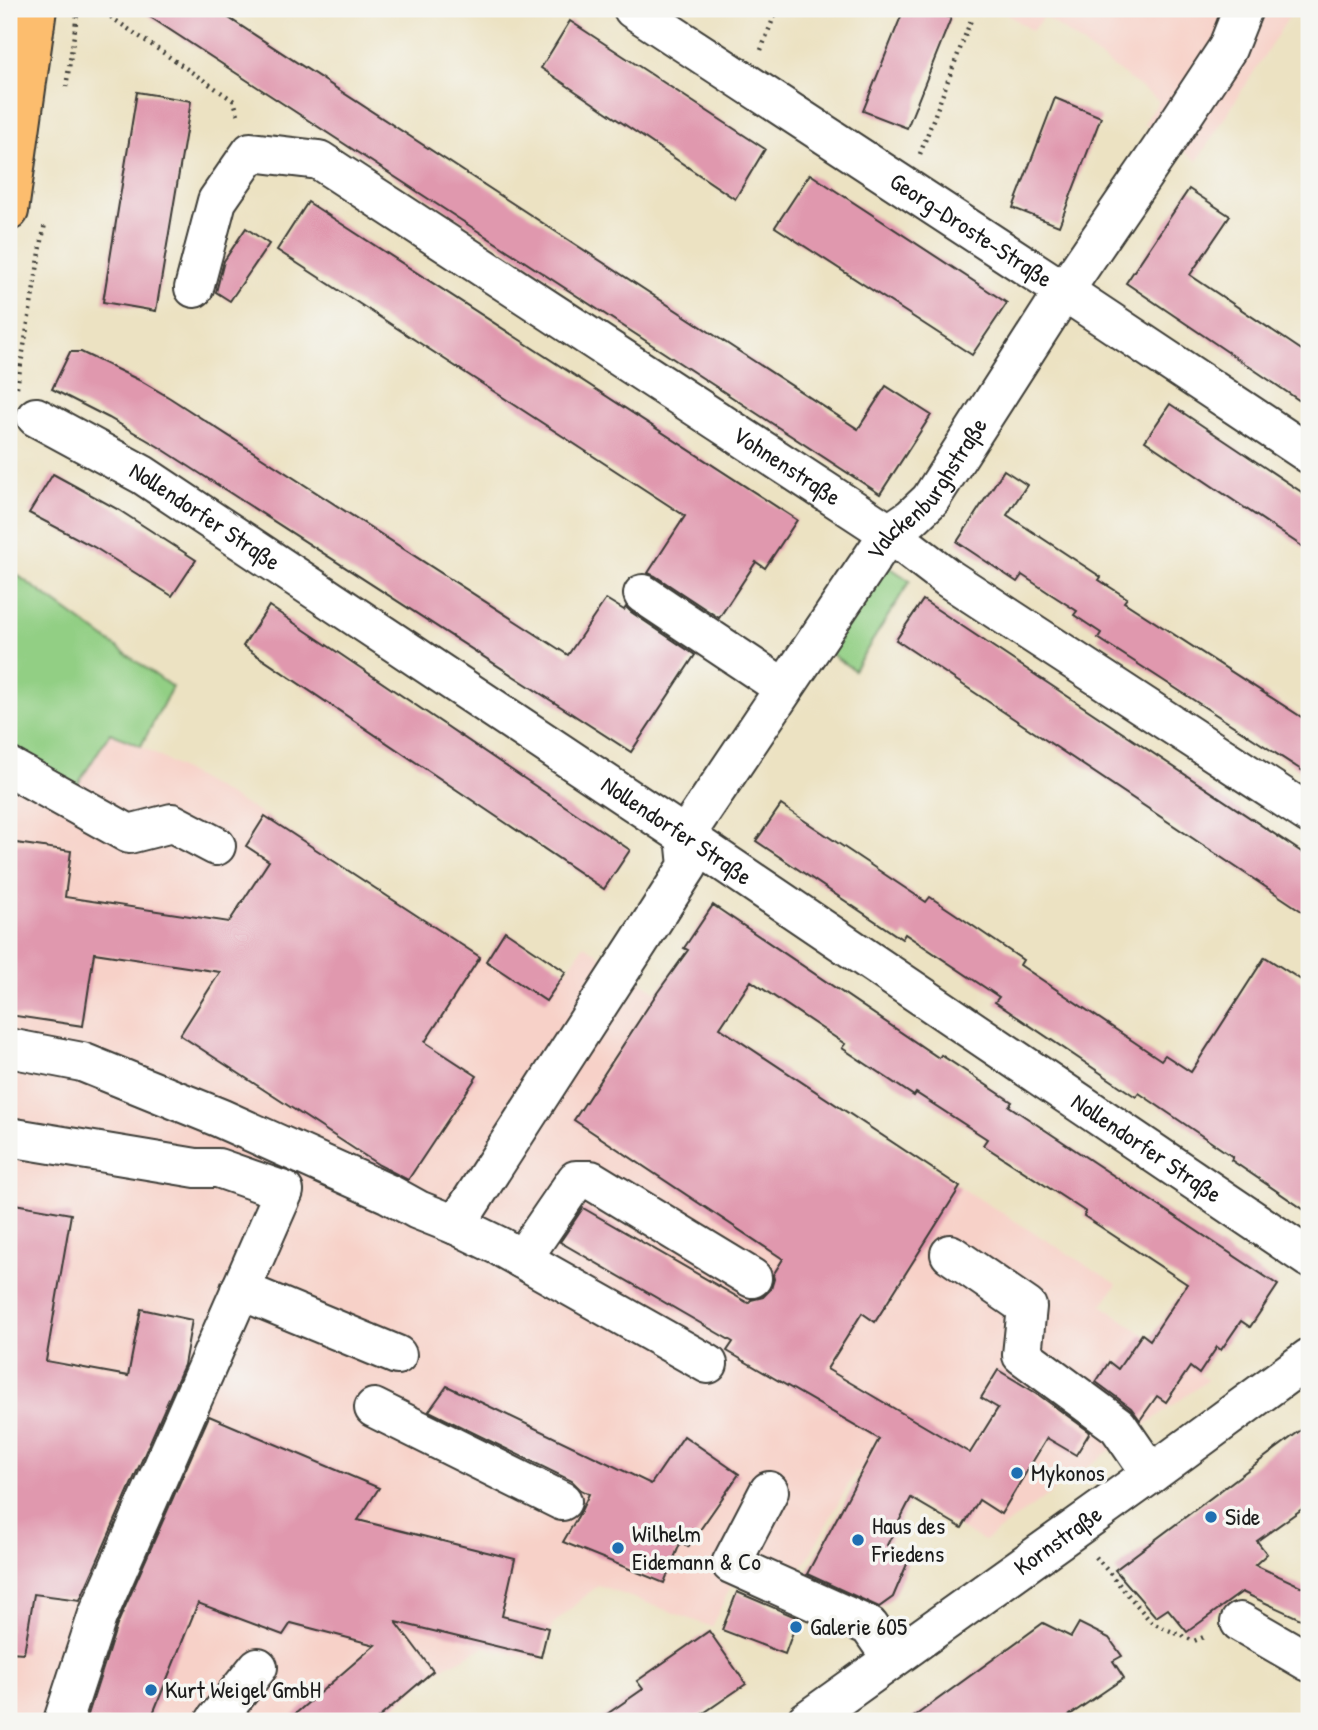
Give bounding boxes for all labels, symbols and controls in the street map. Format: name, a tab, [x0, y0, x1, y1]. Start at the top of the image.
street label: Georg-Droste-Straße	[884, 165, 1059, 294]
street label: Valckenburghstraße	[858, 411, 994, 566]
street label: Vohnenstraße	[727, 418, 848, 513]
street label: Nollendorfer Straße	[124, 454, 287, 577]
street label: Nollendorfer Straße	[596, 768, 759, 892]
street label: Nollendorfer Straße	[1066, 1085, 1229, 1210]
place label: Mykonos	[1031, 1456, 1105, 1488]
marker: Mykonos	[1009, 1465, 1025, 1481]
street label: Kornstraße	[1007, 1497, 1108, 1582]
place label: Side	[1225, 1500, 1261, 1532]
place label: Haus des Friedens	[871, 1509, 945, 1569]
marker: Side	[1203, 1509, 1219, 1525]
place label: Wilhelm Eidemann & Co	[632, 1517, 761, 1577]
marker: Haus des Friedens	[850, 1532, 866, 1548]
marker: Wilhelm Eidemann & Co	[610, 1540, 626, 1556]
place label: Galerie 605	[810, 1610, 907, 1642]
marker: Galerie 605	[788, 1619, 804, 1635]
place label: Kurt Weigel GmbH	[165, 1673, 321, 1705]
marker: Kurt Weigel GmbH	[143, 1682, 159, 1698]

